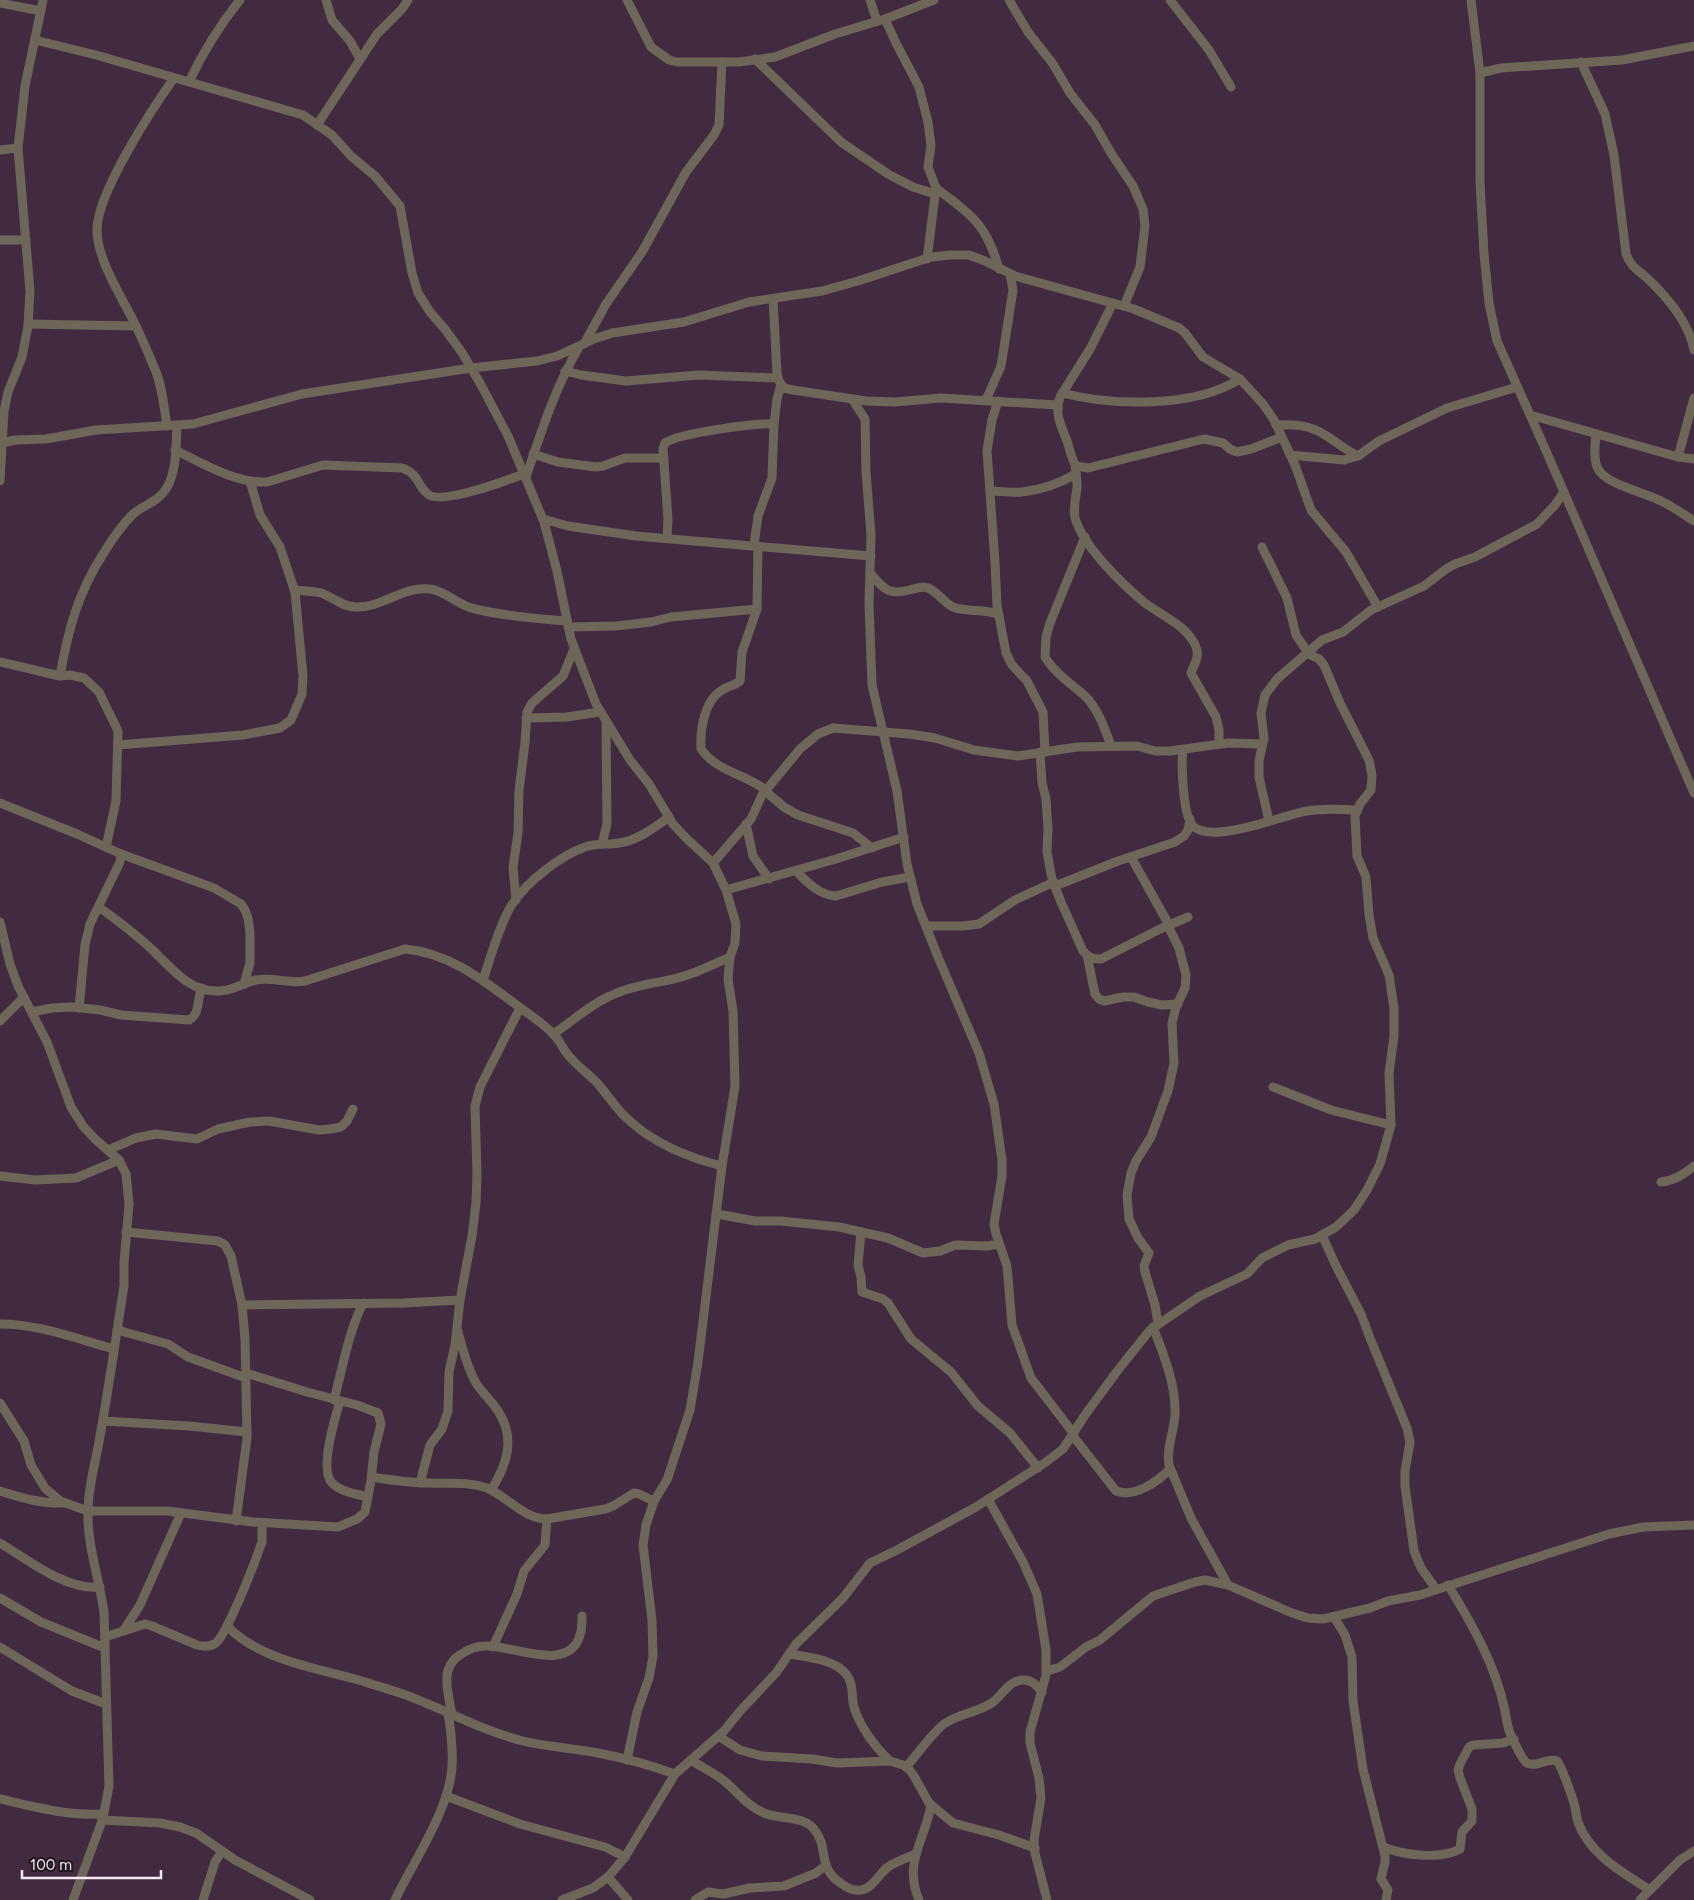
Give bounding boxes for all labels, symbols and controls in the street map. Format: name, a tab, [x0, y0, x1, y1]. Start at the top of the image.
scale bar	[22, 1848, 161, 1880]
text: 100 m	[30, 1856, 72, 1874]

